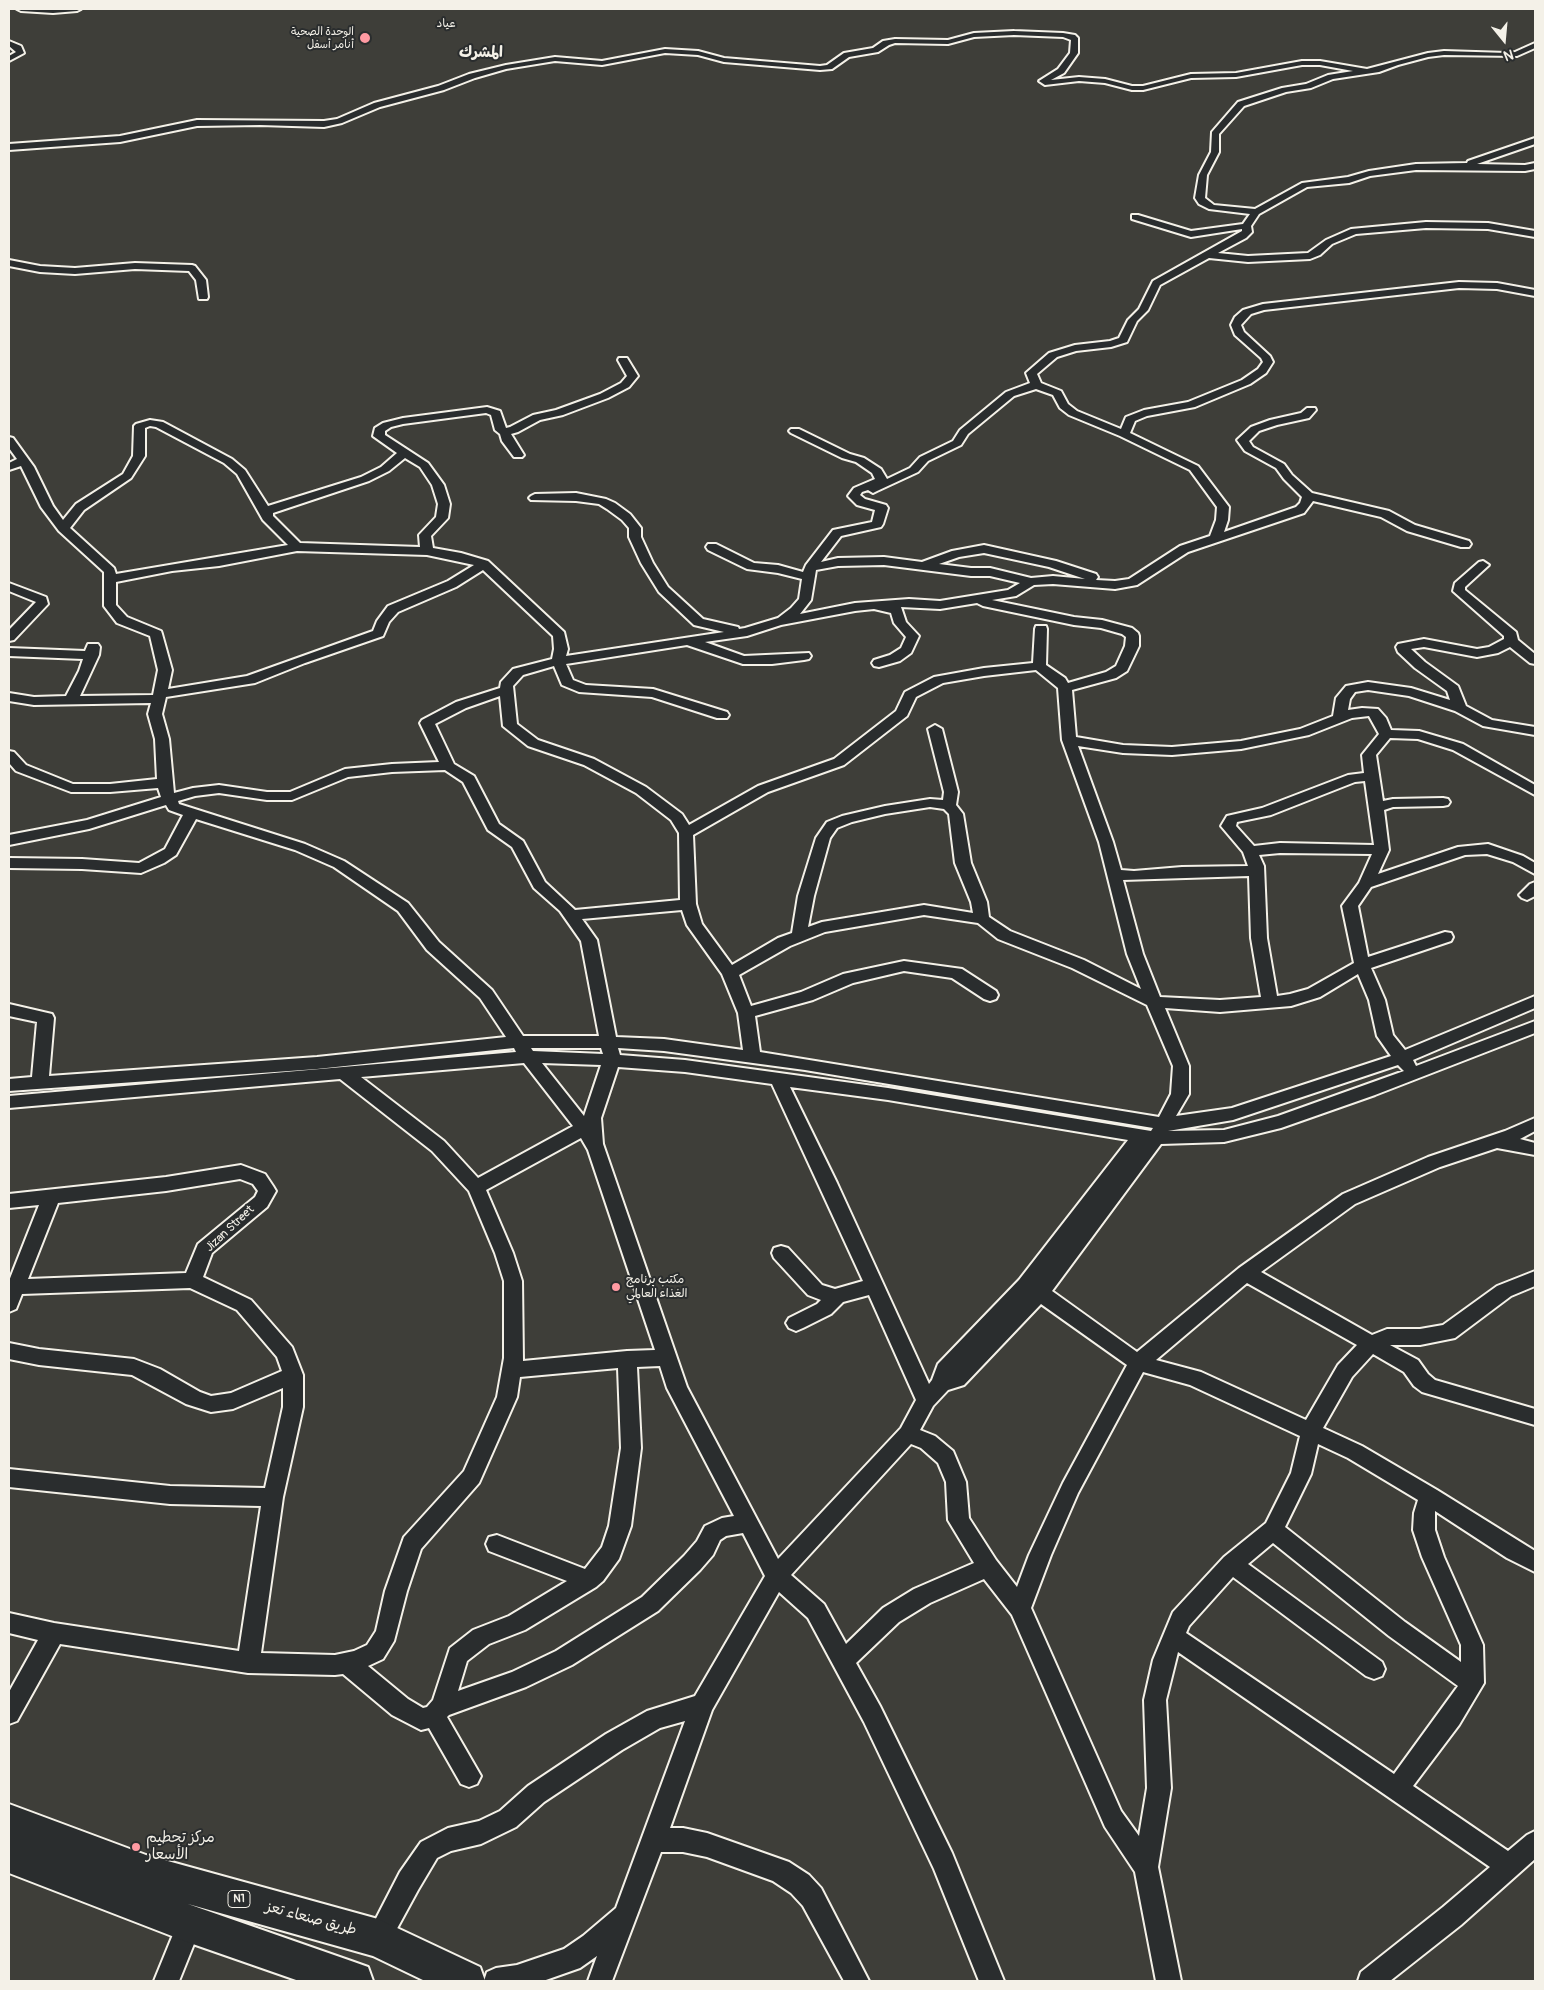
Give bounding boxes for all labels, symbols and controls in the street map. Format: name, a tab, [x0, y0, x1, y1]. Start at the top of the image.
north arrow	[1479, 15, 1529, 65]
district label: عياد	[436, 17, 456, 31]
place label: الوحدة الصحية أنامر أسفل	[291, 25, 354, 51]
marker: الوحدة الصحية أنامر أسفل	[358, 31, 372, 45]
district label: المشرك	[459, 44, 503, 62]
text: N	[1502, 45, 1516, 64]
street label: Jizan Street	[203, 1203, 257, 1255]
place label: مكتب برنامج الغذاء العالمي	[626, 1273, 687, 1301]
marker: مكتب برنامج الغذاء العالمي	[610, 1281, 622, 1293]
place label: مركز تحطيم الأسعار	[146, 1829, 215, 1864]
marker: مركز تحطيم الأسعار	[130, 1841, 142, 1853]
road number: N1	[228, 1890, 250, 1908]
street label: طريق صنعاء تعز	[263, 1898, 359, 1940]

